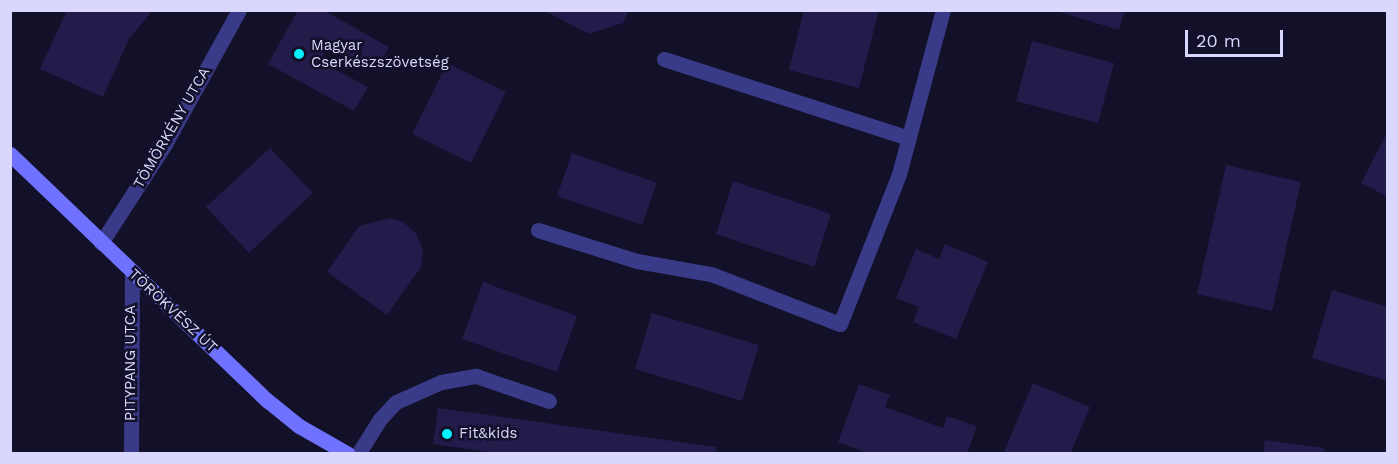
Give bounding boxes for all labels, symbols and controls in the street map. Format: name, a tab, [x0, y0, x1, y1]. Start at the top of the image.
scale bar	[1188, 18, 1286, 56]
text: 20 m	[1196, 30, 1241, 51]
place label: Magyar Cserkészszövetség	[311, 36, 449, 71]
marker: Magyar Cserkészszövetség	[292, 47, 306, 61]
street label: TÖMÖRKÉNY UTCA	[130, 64, 214, 192]
street label: TÖRÖKVÉSZ ÚT	[125, 266, 221, 356]
street label: PITYPANG UTCA	[122, 305, 140, 421]
place label: Fit&kids	[459, 425, 517, 443]
marker: Fit&kids	[440, 427, 454, 441]

